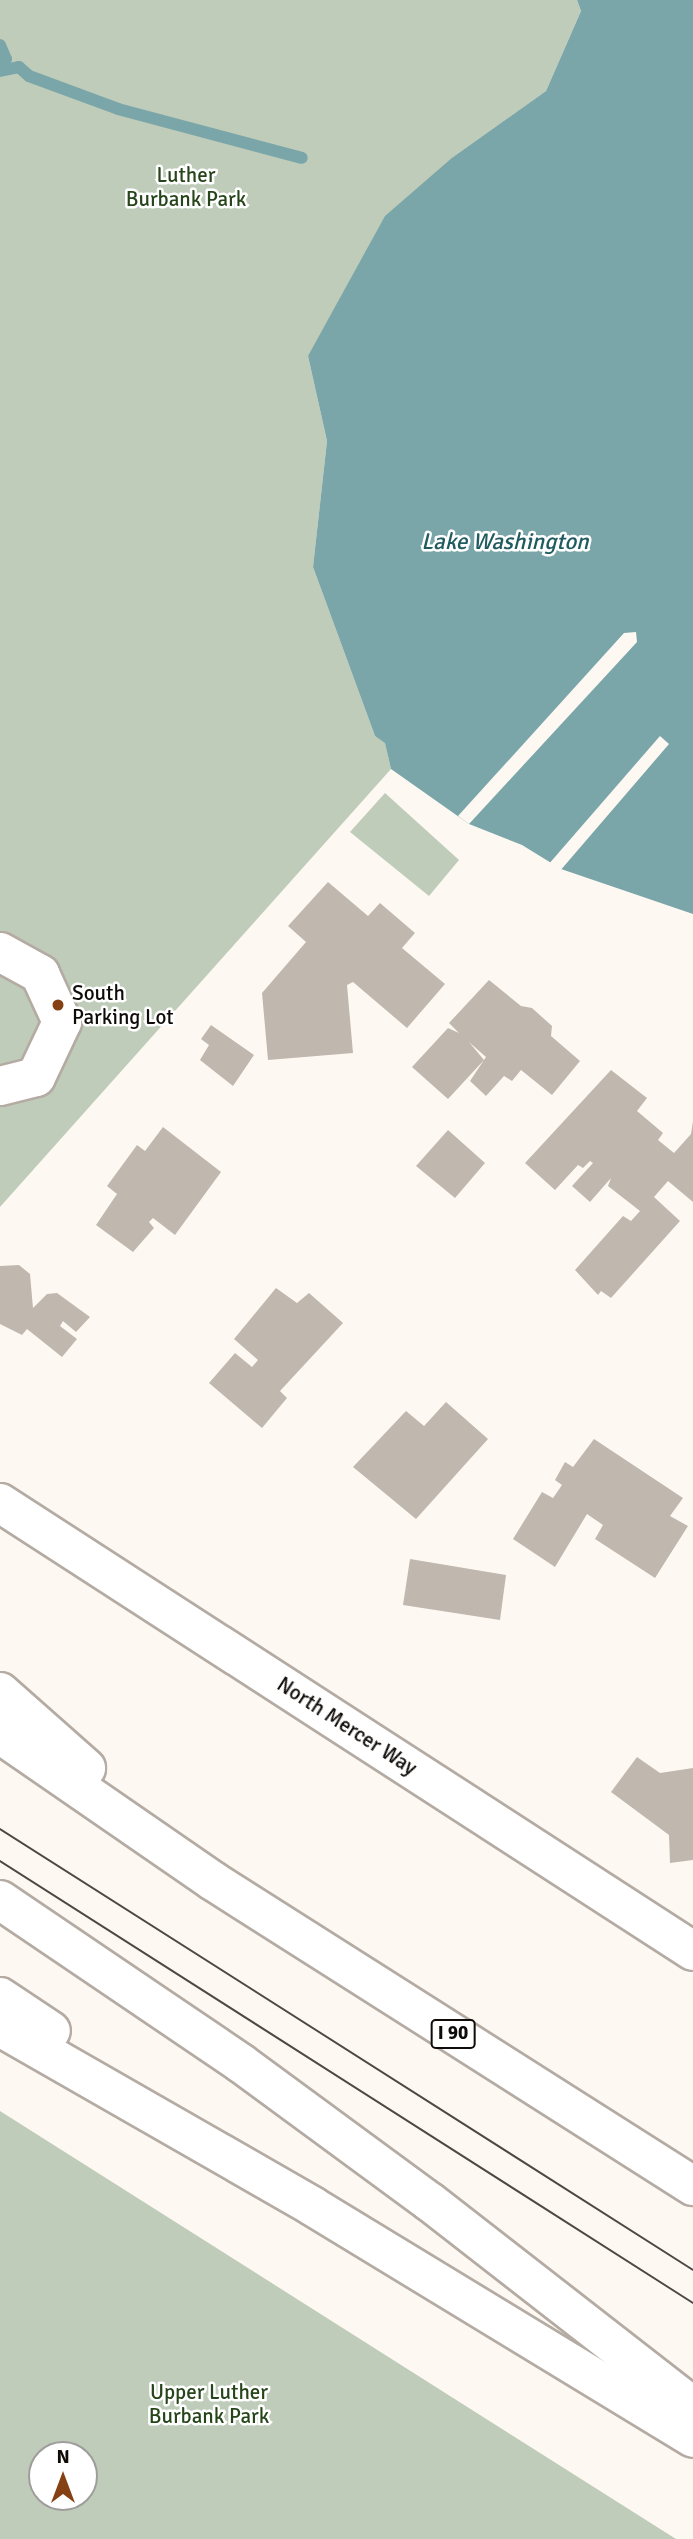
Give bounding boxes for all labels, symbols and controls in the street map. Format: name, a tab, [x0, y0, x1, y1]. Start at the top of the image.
park label: Luther Burbank Park	[126, 162, 246, 212]
water label: Lake Washington	[421, 528, 589, 556]
place label: South Parking Lot	[72, 980, 174, 1030]
marker: South Parking Lot	[50, 997, 66, 1013]
street label: North Mercer Way	[272, 1671, 422, 1781]
road number: I 90	[430, 2018, 476, 2050]
park label: Upper Luther Burbank Park	[149, 2379, 269, 2429]
north arrow	[28, 2441, 98, 2511]
text: N	[56, 2445, 70, 2469]

